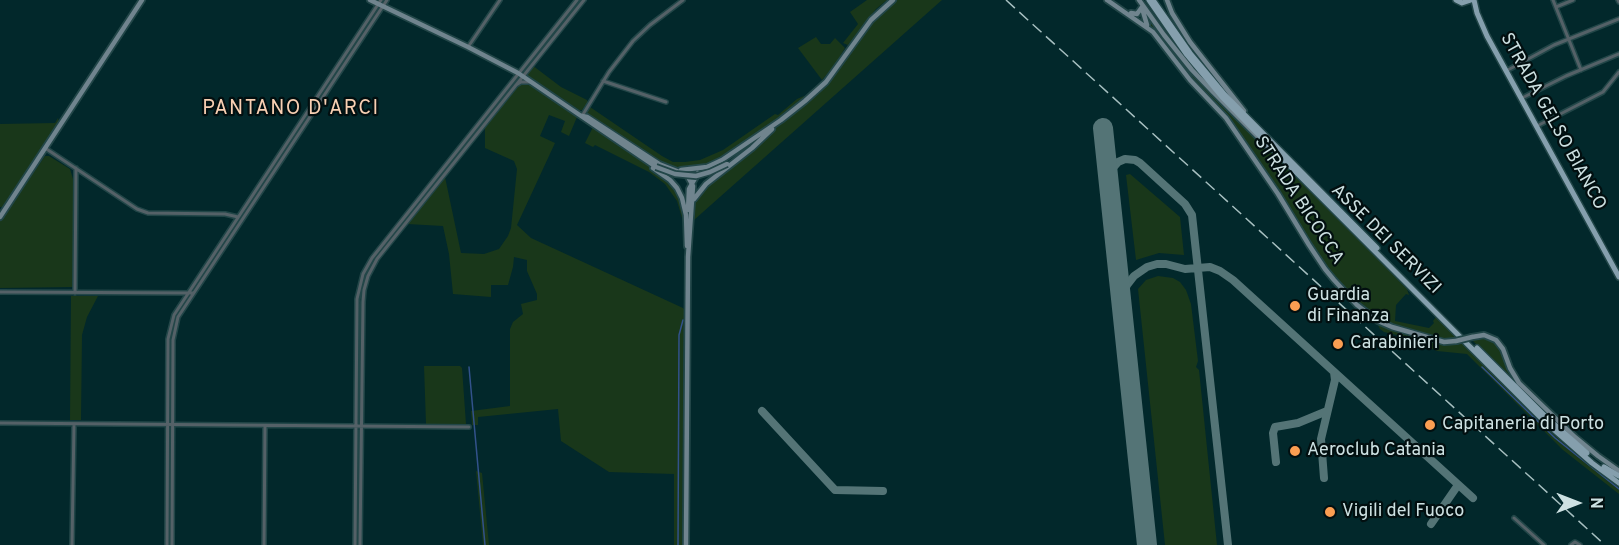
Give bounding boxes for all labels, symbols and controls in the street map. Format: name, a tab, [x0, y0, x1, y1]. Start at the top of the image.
street label: STRADA GELSO BIANCO	[1494, 30, 1610, 214]
district label: PANTANO D'ARCI	[202, 98, 380, 122]
street label: STRADA BICOCCA	[1249, 133, 1347, 269]
street label: ASSE DEI SERVIZI	[1326, 181, 1444, 299]
place label: Guardia di Finanza	[1307, 285, 1389, 328]
marker: Guardia di Finanza	[1288, 299, 1302, 313]
place label: Carabinieri	[1350, 333, 1438, 355]
marker: Carabinieri	[1331, 337, 1345, 351]
place label: Capitaneria di Porto	[1442, 414, 1604, 436]
marker: Capitaneria di Porto	[1423, 418, 1437, 432]
place label: Aeroclub Catania	[1307, 440, 1445, 462]
marker: Aeroclub Catania	[1288, 444, 1302, 458]
north arrow	[1547, 473, 1607, 533]
text: N	[1585, 497, 1605, 509]
place label: Vigili del Fuoco	[1342, 501, 1464, 523]
marker: Vigili del Fuoco	[1323, 505, 1337, 519]

